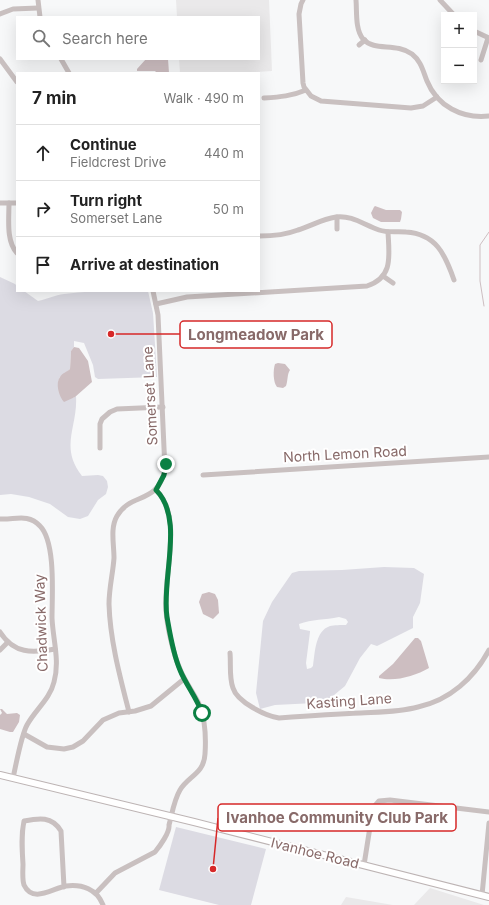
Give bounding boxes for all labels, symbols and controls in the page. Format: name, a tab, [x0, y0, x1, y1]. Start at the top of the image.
map controls	[441, 12, 477, 84]
button: +	[441, 12, 477, 48]
search box	[16, 16, 260, 60]
icon: search	[30, 27, 52, 49]
text: Search here	[62, 29, 148, 48]
button: −	[441, 48, 477, 84]
text: 7 min	[32, 88, 77, 108]
text: Walk · 490 m	[164, 90, 244, 106]
text: Continue	[70, 135, 137, 154]
icon: ahead	[32, 142, 54, 164]
text: 440 m	[204, 145, 244, 161]
text: Fieldcrest Drive	[70, 154, 166, 170]
text: Turn right	[70, 191, 142, 210]
icon: right	[32, 198, 54, 220]
text: 50 m	[213, 201, 244, 217]
text: Somerset Lane	[70, 210, 162, 226]
icon: arrive	[32, 254, 54, 276]
text: Arrive at destination	[70, 255, 219, 274]
callout: Longmeadow Park	[180, 321, 332, 348]
text: Longmeadow Park	[188, 325, 324, 344]
street label: Somerset Lane	[138, 346, 161, 446]
street label: North Lemon Road	[283, 442, 407, 465]
route end	[157, 455, 175, 473]
street label: Chadwick Way	[30, 574, 51, 672]
street label: Kasting Lane	[306, 689, 392, 712]
route start	[193, 704, 211, 722]
callout: Ivanhoe Community Club Park	[218, 804, 456, 831]
text: Ivanhoe Community Club Park	[226, 808, 448, 827]
street label: Ivanhoe Road	[269, 833, 361, 872]

